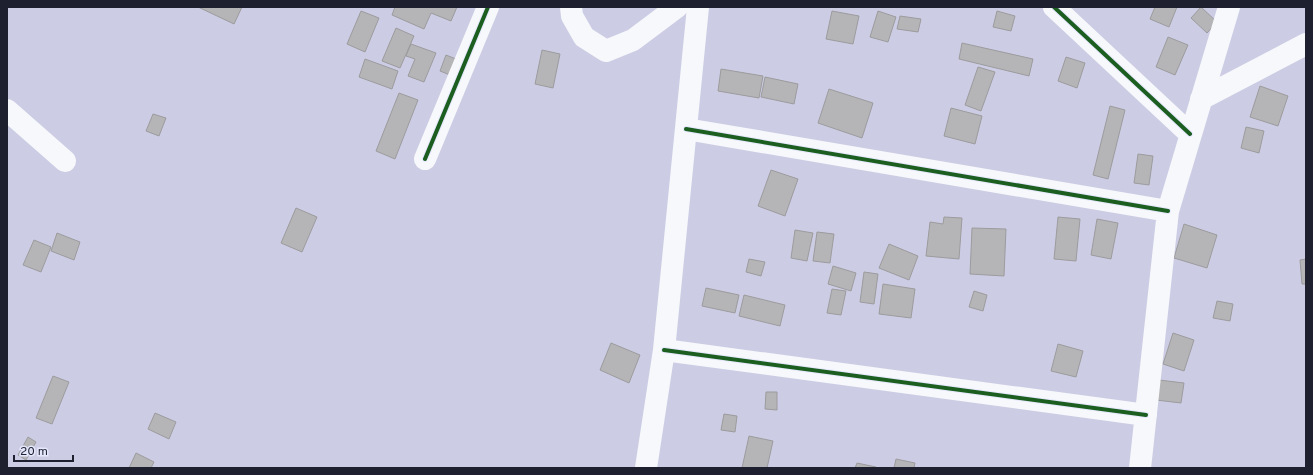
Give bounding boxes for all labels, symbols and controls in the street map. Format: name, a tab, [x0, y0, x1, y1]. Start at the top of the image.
scale bar	[14, 437, 73, 463]
text: 20 m	[20, 444, 48, 460]

